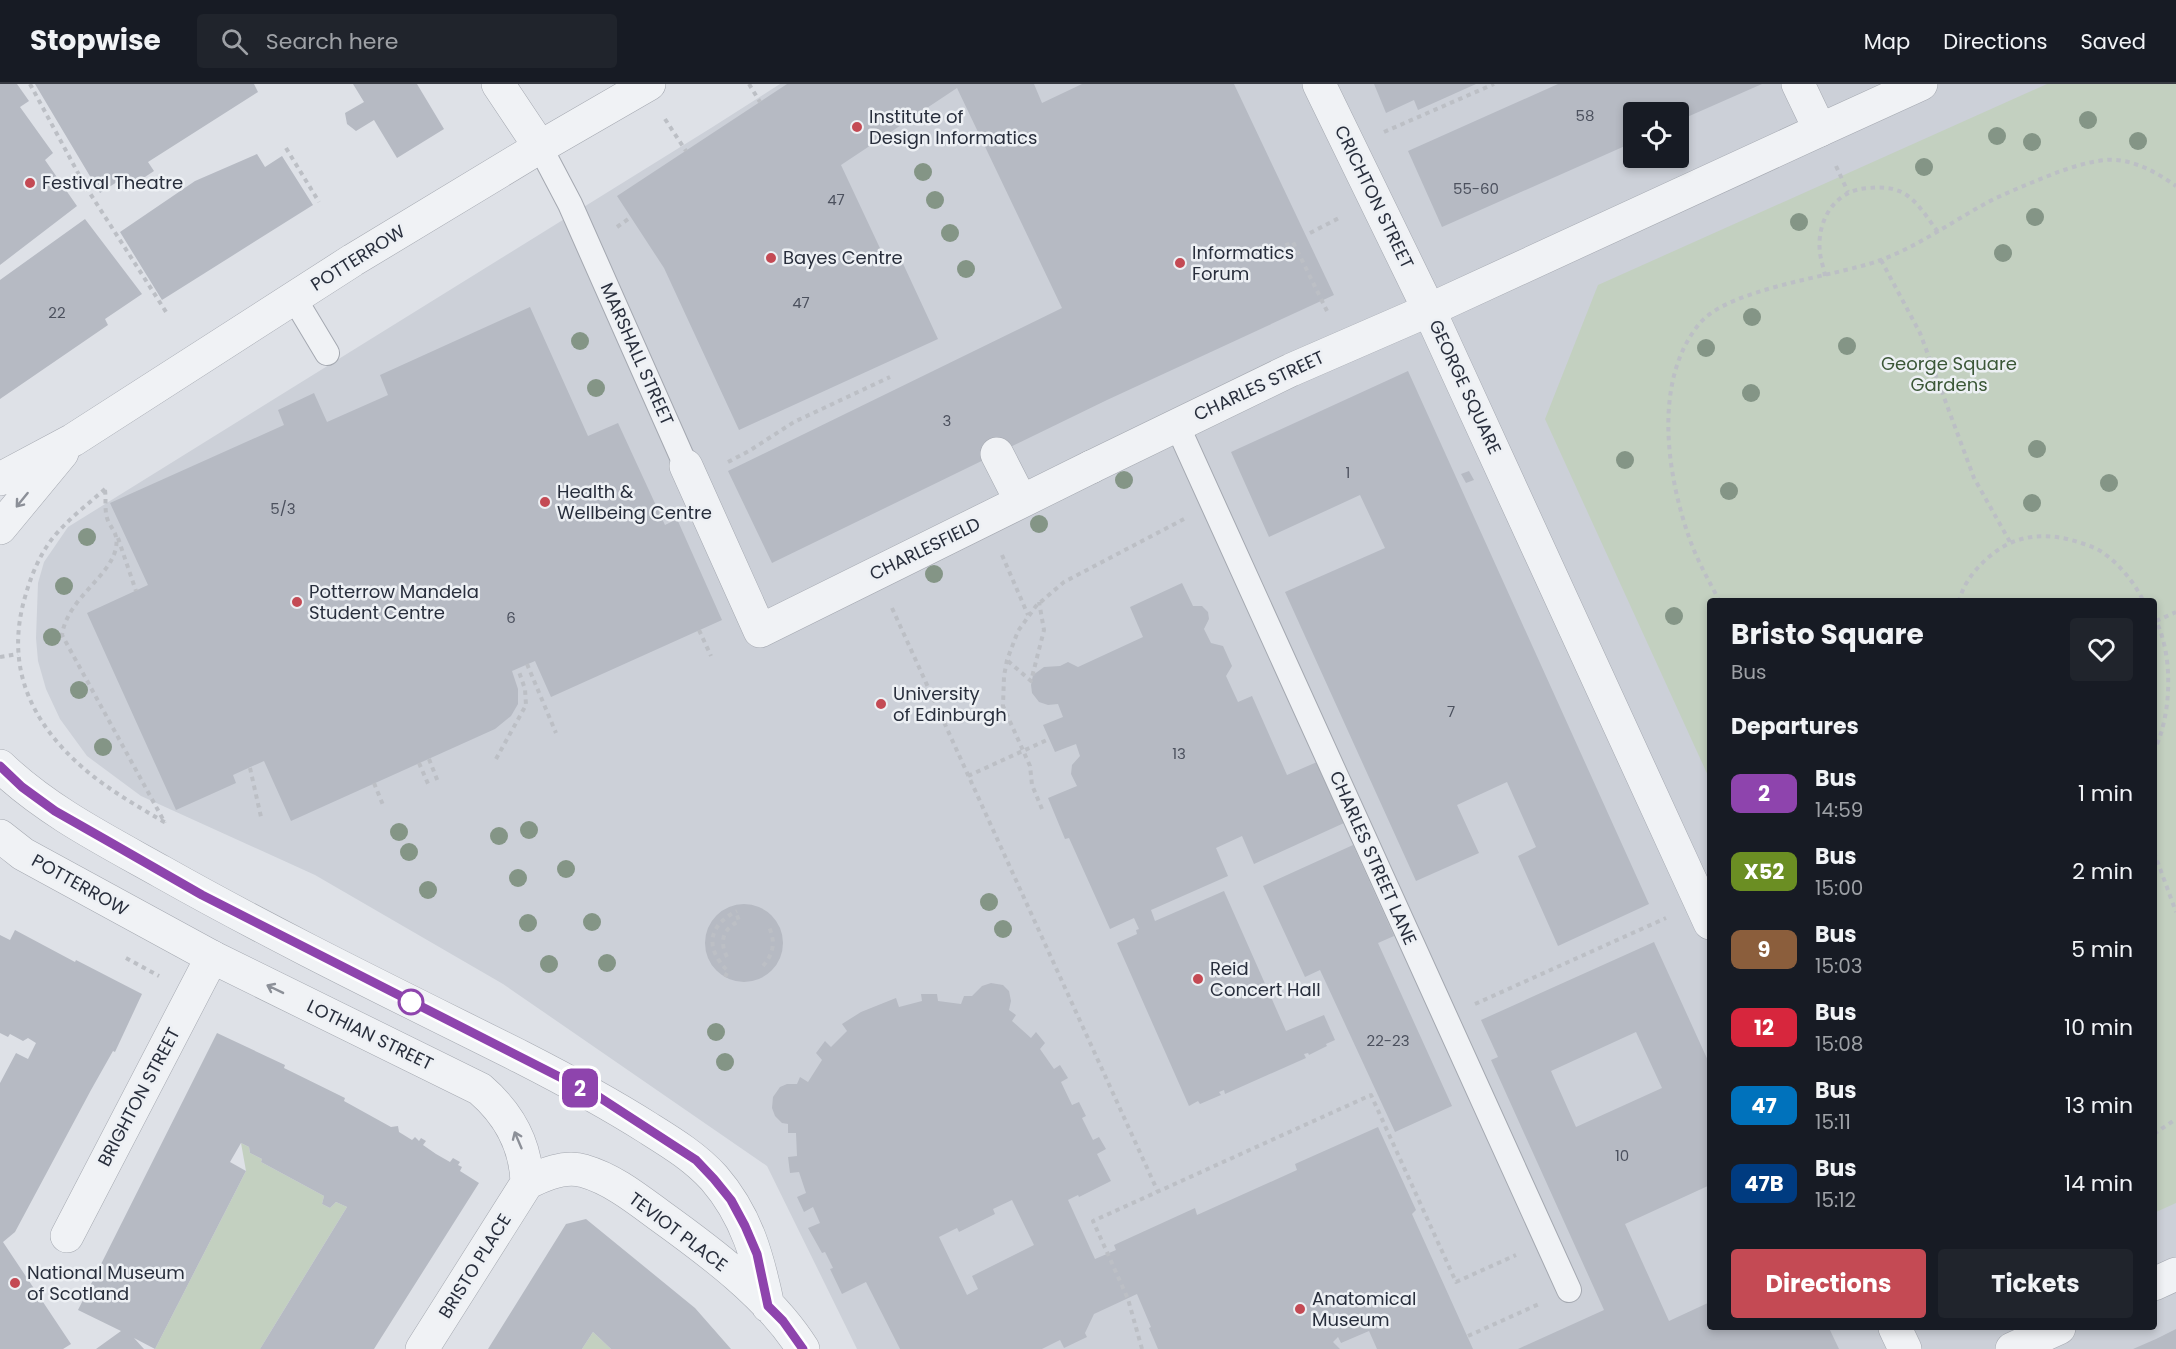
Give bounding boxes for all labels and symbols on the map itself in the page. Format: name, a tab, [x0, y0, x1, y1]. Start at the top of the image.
place label: Institute of Design Informatics	[869, 104, 1037, 150]
house number: 58	[1576, 105, 1594, 126]
marker: Institute of Design Informatics	[850, 120, 864, 134]
street label: CRICHTON STREET	[1329, 121, 1420, 273]
place label: Festival Theatre	[42, 170, 183, 195]
marker: Festival Theatre	[23, 176, 37, 190]
house number: 55-60	[1453, 178, 1499, 199]
house number: 47	[827, 189, 845, 210]
street label: POTTERROW	[306, 218, 410, 296]
place label: Informatics Forum	[1192, 240, 1294, 286]
place label: Bayes Centre	[783, 245, 903, 270]
marker: Bayes Centre	[764, 251, 778, 265]
marker: Informatics Forum	[1173, 256, 1187, 270]
street label: MARSHALL STREET	[595, 279, 680, 429]
house number: 47	[792, 292, 810, 313]
house number: 22	[48, 302, 66, 323]
street label: GEORGE SQUARE	[1423, 316, 1508, 458]
street label: CHARLES STREET	[1189, 344, 1328, 427]
park label: George Square Gardens	[1881, 351, 2017, 397]
house number: 3	[943, 410, 951, 431]
house number: 1	[1346, 462, 1350, 483]
place label: Health & Wellbeing Centre	[557, 479, 712, 525]
one-way arrow	[16, 492, 29, 508]
marker: Health & Wellbeing Centre	[538, 495, 552, 509]
house number: 5/3	[270, 498, 296, 519]
street label: CHARLESFIELD	[865, 511, 984, 586]
place label: Potterrow Mandela Student Centre	[309, 579, 479, 625]
marker: Potterrow Mandela Student Centre	[290, 595, 304, 609]
house number: 6	[506, 607, 516, 628]
place label: University of Edinburgh	[893, 681, 1007, 727]
marker: University of Edinburgh	[874, 697, 888, 711]
house number: 7	[1447, 701, 1455, 722]
house number: 13	[1172, 743, 1186, 764]
street label: CHARLES STREET LANE	[1324, 767, 1423, 949]
street label: POTTERROW	[27, 848, 133, 922]
place label: Reid Concert Hall	[1210, 956, 1321, 1002]
marker: Reid Concert Hall	[1191, 972, 1205, 986]
one-way arrow	[267, 982, 285, 994]
unlabelled marker	[398, 989, 424, 1015]
street label: LOTHIAN STREET	[303, 993, 438, 1076]
street label: BRIGHTON STREET	[91, 1023, 186, 1170]
house number: 22-23	[1367, 1030, 1409, 1051]
line badge: 2	[560, 1068, 600, 1108]
one-way arrow	[512, 1131, 523, 1149]
house number: 10	[1615, 1145, 1629, 1166]
street label: TEVIOT PLACE	[624, 1186, 733, 1277]
street label: BRISTO PLACE	[432, 1209, 517, 1323]
place label: National Museum of Scotland	[27, 1260, 185, 1306]
marker: National Museum of Scotland	[8, 1276, 22, 1290]
place label: Anatomical Museum	[1312, 1286, 1416, 1332]
marker: Anatomical Museum	[1293, 1302, 1307, 1316]

